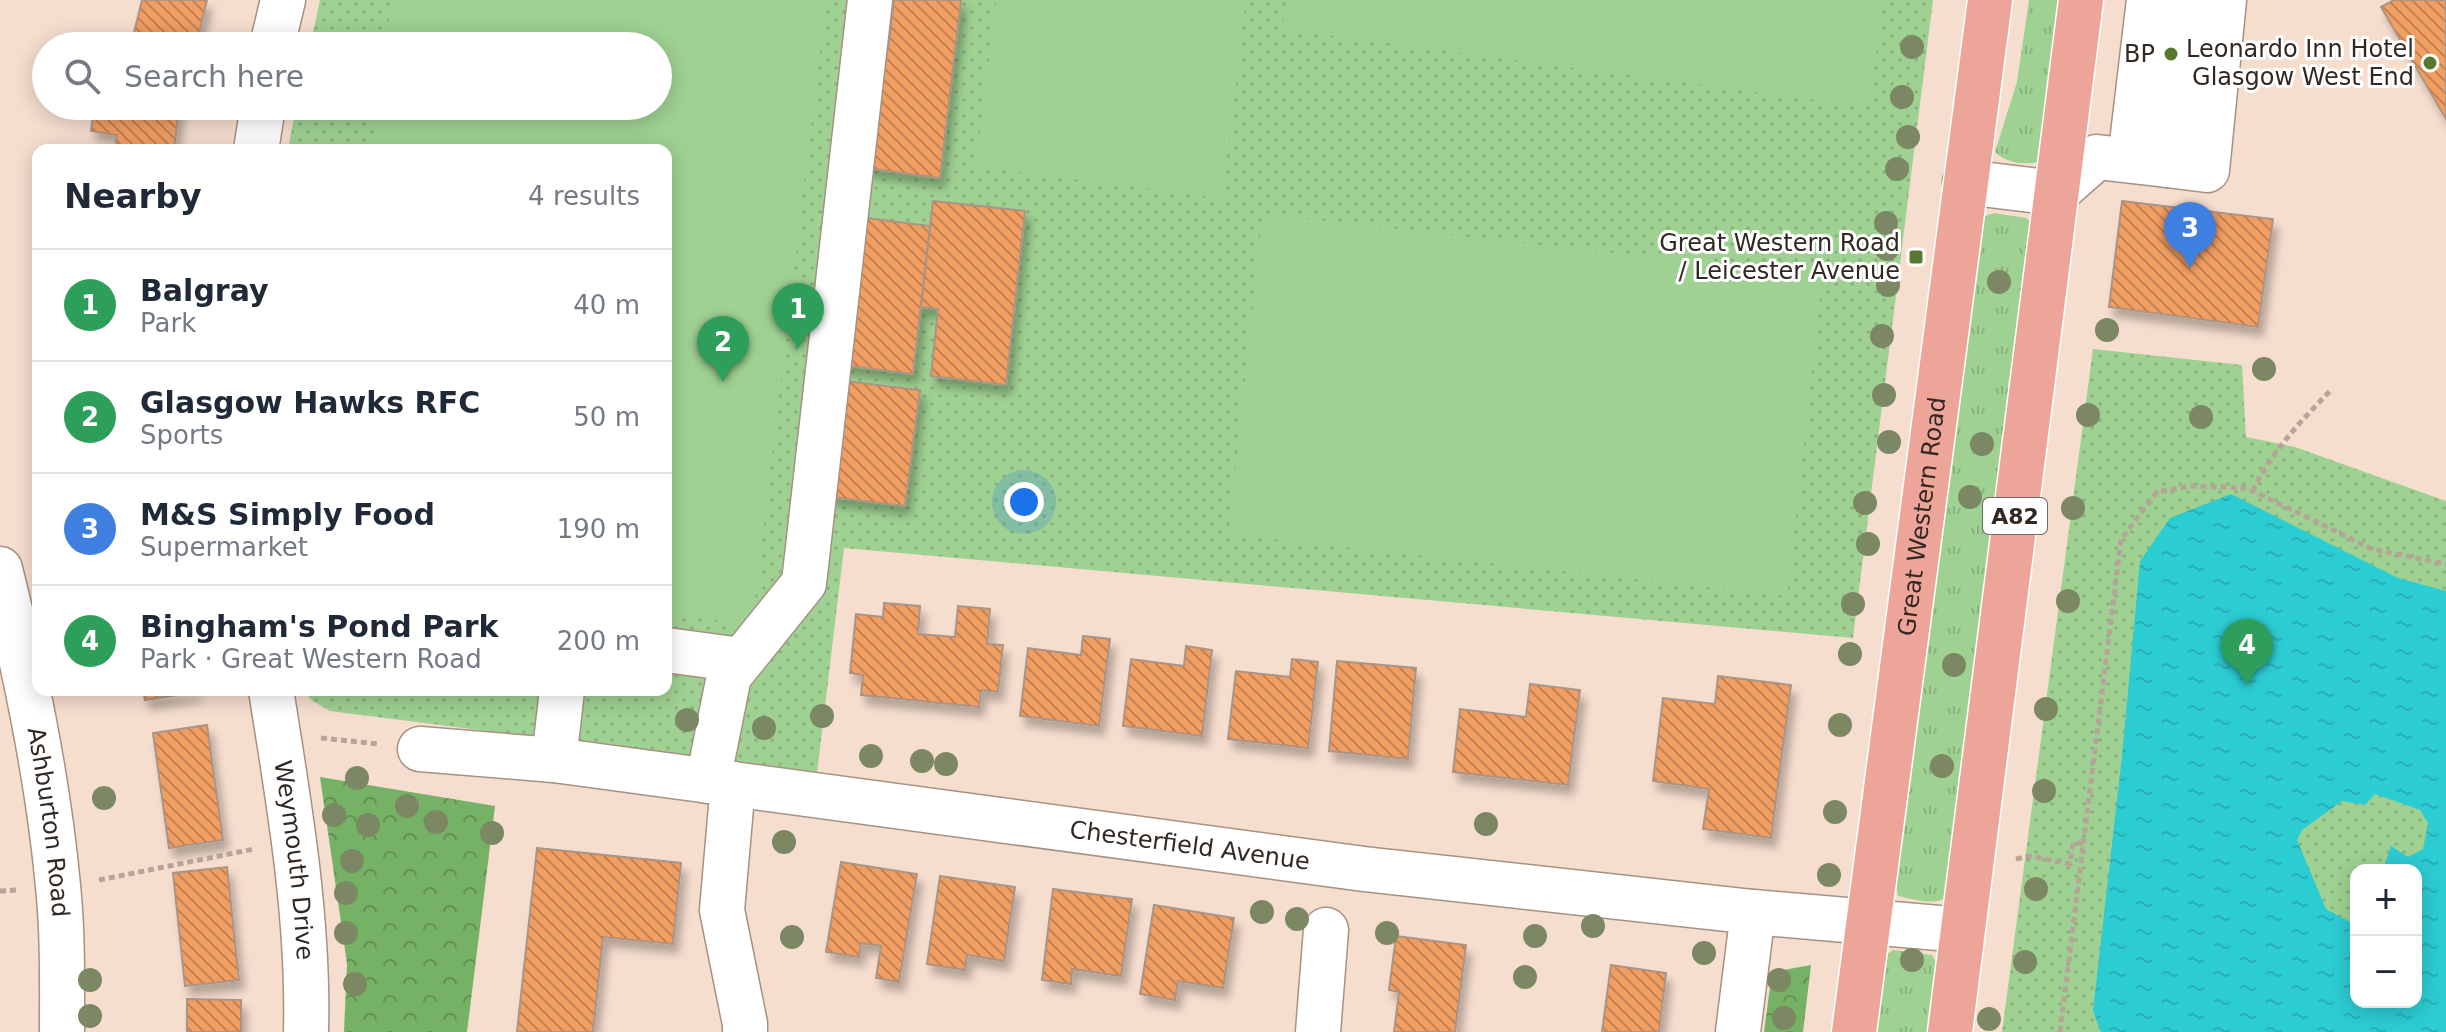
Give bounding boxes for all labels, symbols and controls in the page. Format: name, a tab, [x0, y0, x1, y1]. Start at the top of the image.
search box	[32, 32, 672, 120]
place label: Leonardo Inn Hotel Glasgow West End	[2186, 35, 2414, 91]
place label: BP	[2124, 40, 2155, 68]
marker: BP	[2162, 45, 2180, 63]
icon: search	[60, 54, 104, 98]
marker: Leonardo Inn Hotel Glasgow West End	[2421, 54, 2439, 72]
text: Search here	[124, 59, 304, 94]
text: Nearby	[64, 176, 202, 216]
text: 4 results	[528, 181, 640, 211]
pin: 3	[2164, 202, 2216, 268]
place label: Great Western Road / Leicester Avenue	[1659, 229, 1900, 285]
marker: Great Western Road / Leicester Avenue	[1907, 248, 1925, 266]
text: Balgray	[140, 273, 269, 308]
pin: 1	[772, 283, 824, 349]
text: 1	[81, 290, 99, 320]
text: 40 m	[573, 290, 640, 320]
text: Park	[140, 308, 196, 338]
pin: 2	[697, 316, 749, 382]
text: Glasgow Hawks RFC	[140, 385, 480, 420]
street label: Great Western Road	[1892, 395, 1952, 638]
text: 2	[81, 402, 99, 432]
text: 50 m	[573, 402, 640, 432]
text: Sports	[140, 420, 223, 450]
your location	[1004, 482, 1044, 522]
text: M&S Simply Food	[140, 497, 435, 532]
road number: A82	[1983, 498, 2047, 534]
text: 3	[81, 514, 99, 544]
text: 190 m	[557, 514, 640, 544]
text: Supermarket	[140, 532, 308, 562]
text: Bingham's Pond Park	[140, 609, 498, 644]
pin: 4	[2221, 619, 2273, 685]
text: 4	[81, 626, 99, 656]
text: 200 m	[557, 626, 640, 656]
text: Park · Great Western Road	[140, 644, 482, 674]
street label: Ashburton Road	[21, 725, 74, 918]
street label: Weymouth Drive	[268, 759, 319, 961]
street label: Chesterfield Avenue	[1068, 816, 1312, 876]
map controls	[2350, 864, 2422, 1008]
button: +	[2350, 864, 2422, 936]
button: −	[2350, 936, 2422, 1008]

